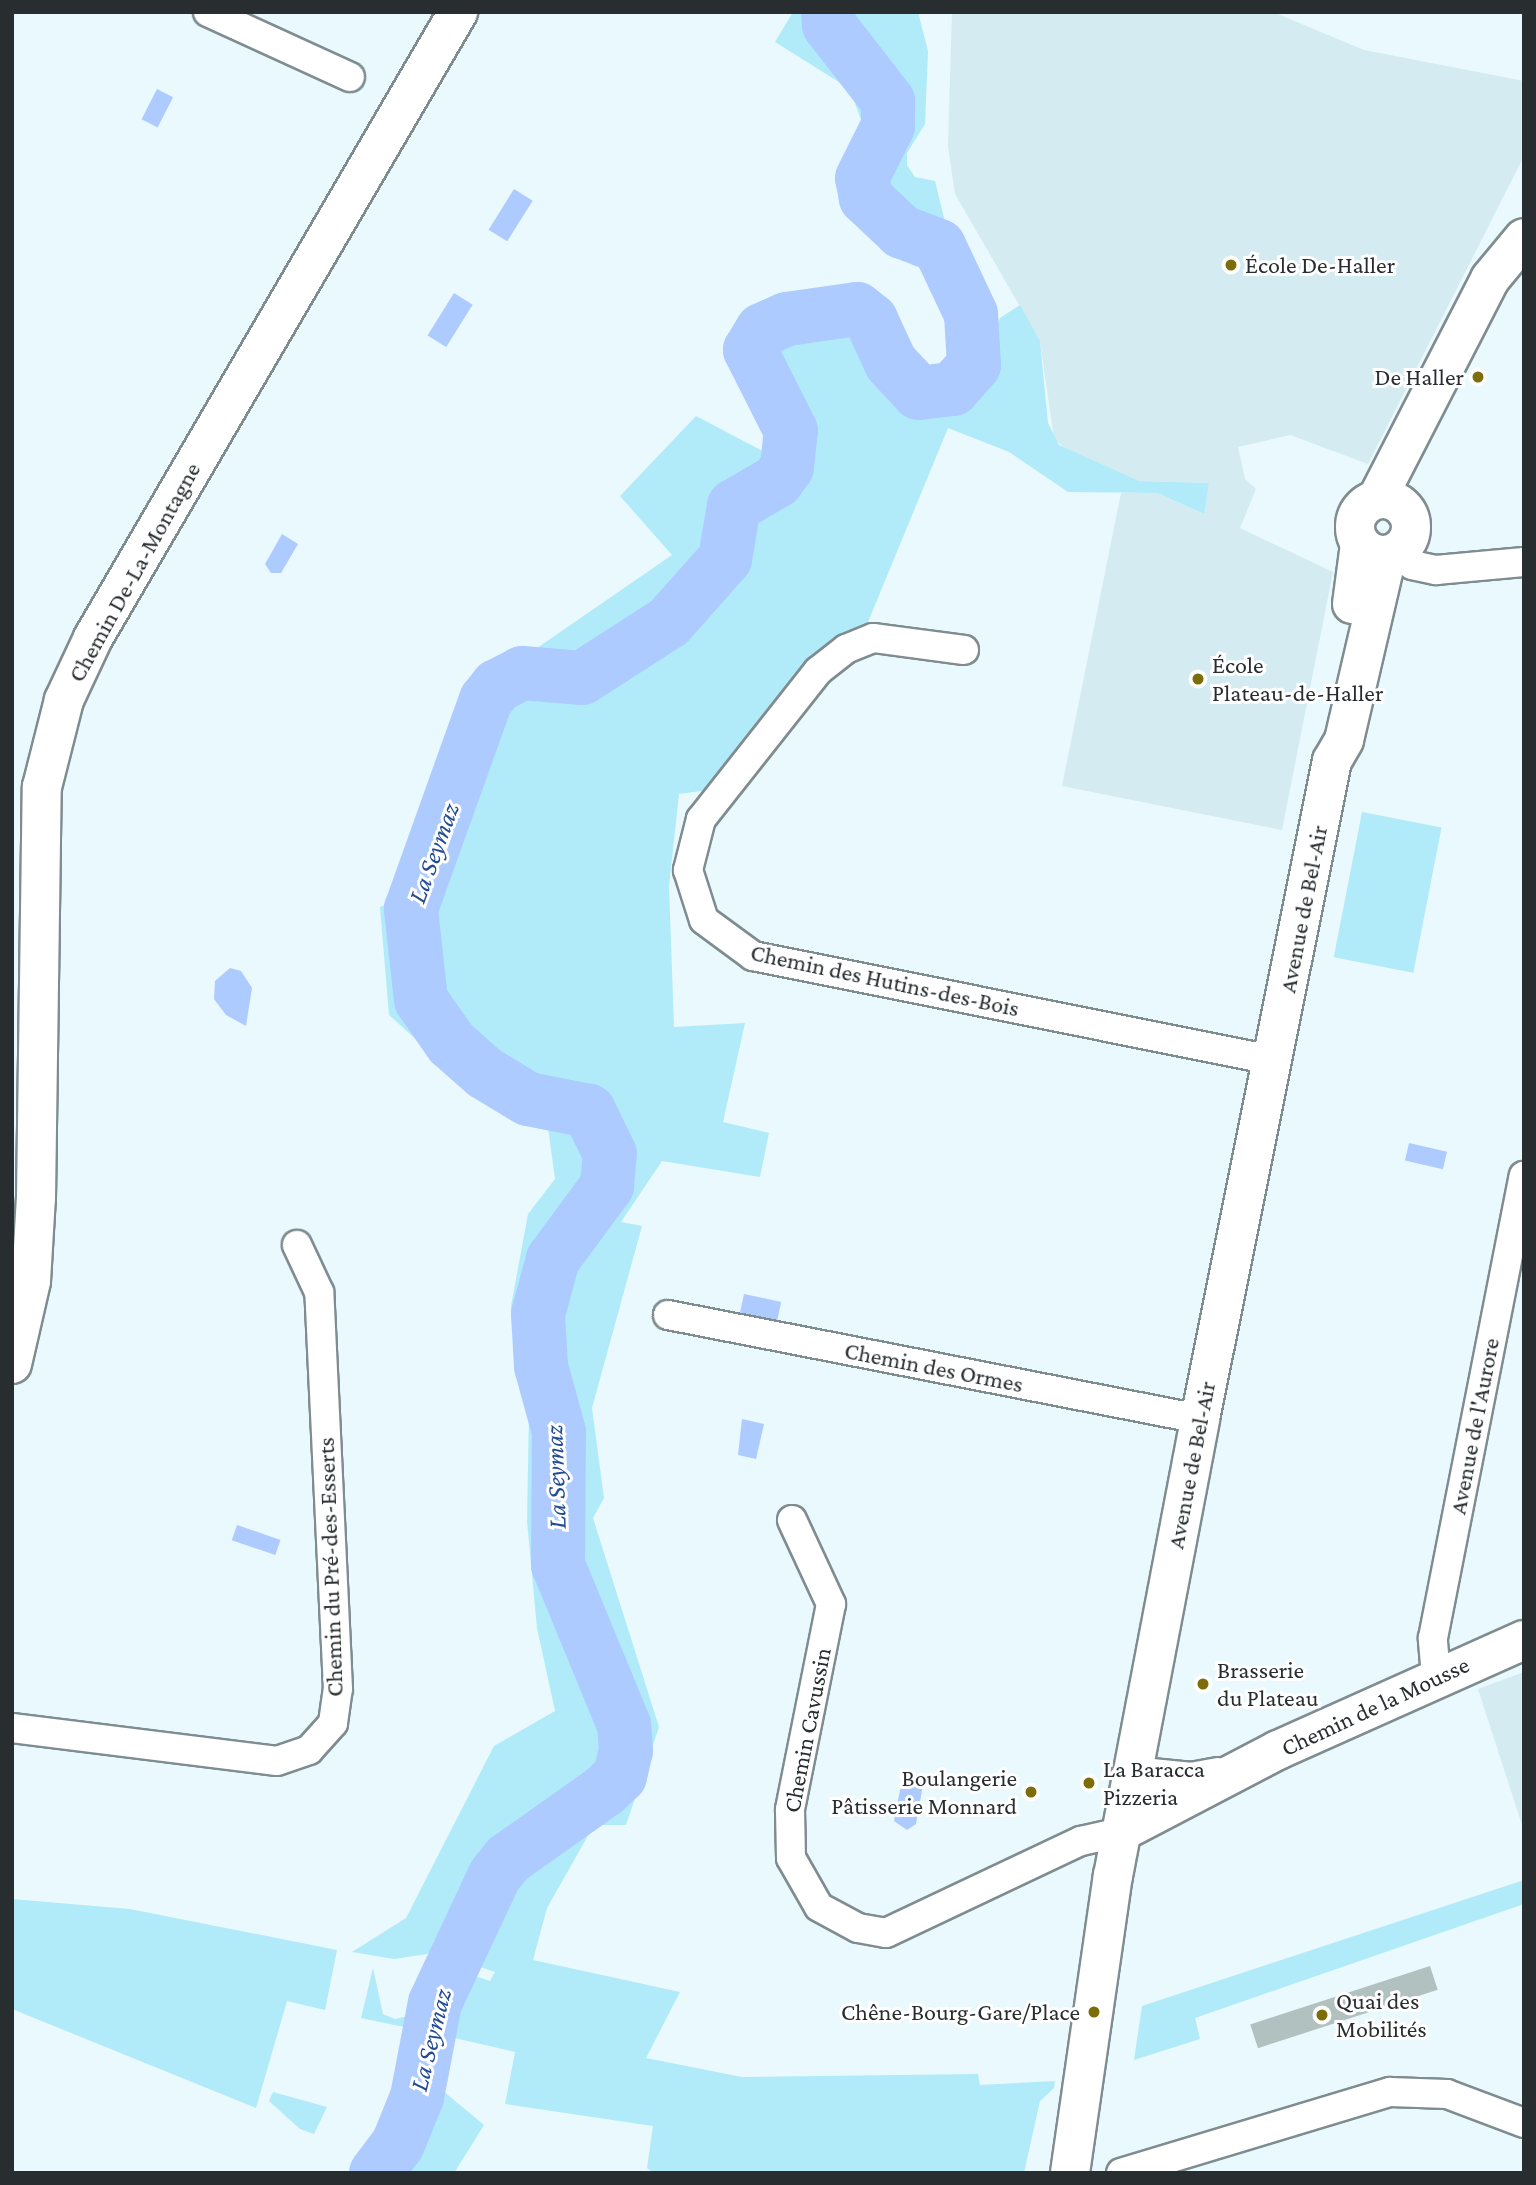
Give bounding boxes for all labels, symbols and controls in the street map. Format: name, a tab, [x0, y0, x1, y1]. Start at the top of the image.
place label: École De-Haller	[1245, 251, 1395, 279]
marker: École De-Haller	[1223, 257, 1239, 273]
place label: De Haller	[1374, 363, 1464, 391]
marker: De Haller	[1470, 369, 1486, 385]
street label: Chemin De-La-Montagne	[62, 457, 206, 687]
place label: École Plateau-de-Haller	[1212, 651, 1383, 707]
marker: École Plateau-de-Haller	[1190, 671, 1206, 687]
water label: La Seymaz	[402, 799, 466, 907]
street label: Avenue de Bel-Air	[1273, 823, 1333, 995]
street label: Chemin des Hutins-des-Bois	[748, 937, 1022, 1023]
street label: Avenue de l'Aurore	[1443, 1335, 1505, 1517]
street label: Chemin des Ormes	[842, 1336, 1026, 1398]
street label: Avenue de Bel-Air	[1161, 1379, 1221, 1551]
water label: La Seymaz	[539, 1424, 573, 1530]
street label: Chemin du Pré-des-Esserts	[311, 1437, 349, 1697]
street label: Chemin Cavussin	[777, 1645, 837, 1815]
street label: Chemin de la Mousse	[1276, 1650, 1474, 1762]
place label: Brasserie du Plateau	[1217, 1656, 1318, 1712]
marker: Brasserie du Plateau	[1195, 1676, 1211, 1692]
place label: La Baracca Pizzeria	[1103, 1755, 1205, 1811]
place label: Boulangerie Pâtisserie Monnard	[831, 1764, 1017, 1820]
marker: La Baracca Pizzeria	[1081, 1775, 1097, 1791]
marker: Boulangerie Pâtisserie Monnard	[1023, 1784, 1039, 1800]
water label: La Seymaz	[403, 1986, 459, 2094]
place label: Quai des Mobilités	[1336, 1987, 1427, 2043]
place label: Chêne-Bourg-Gare/Place	[841, 1998, 1080, 2026]
marker: Chêne-Bourg-Gare/Place	[1086, 2004, 1102, 2020]
marker: Quai des Mobilités	[1314, 2007, 1330, 2023]

